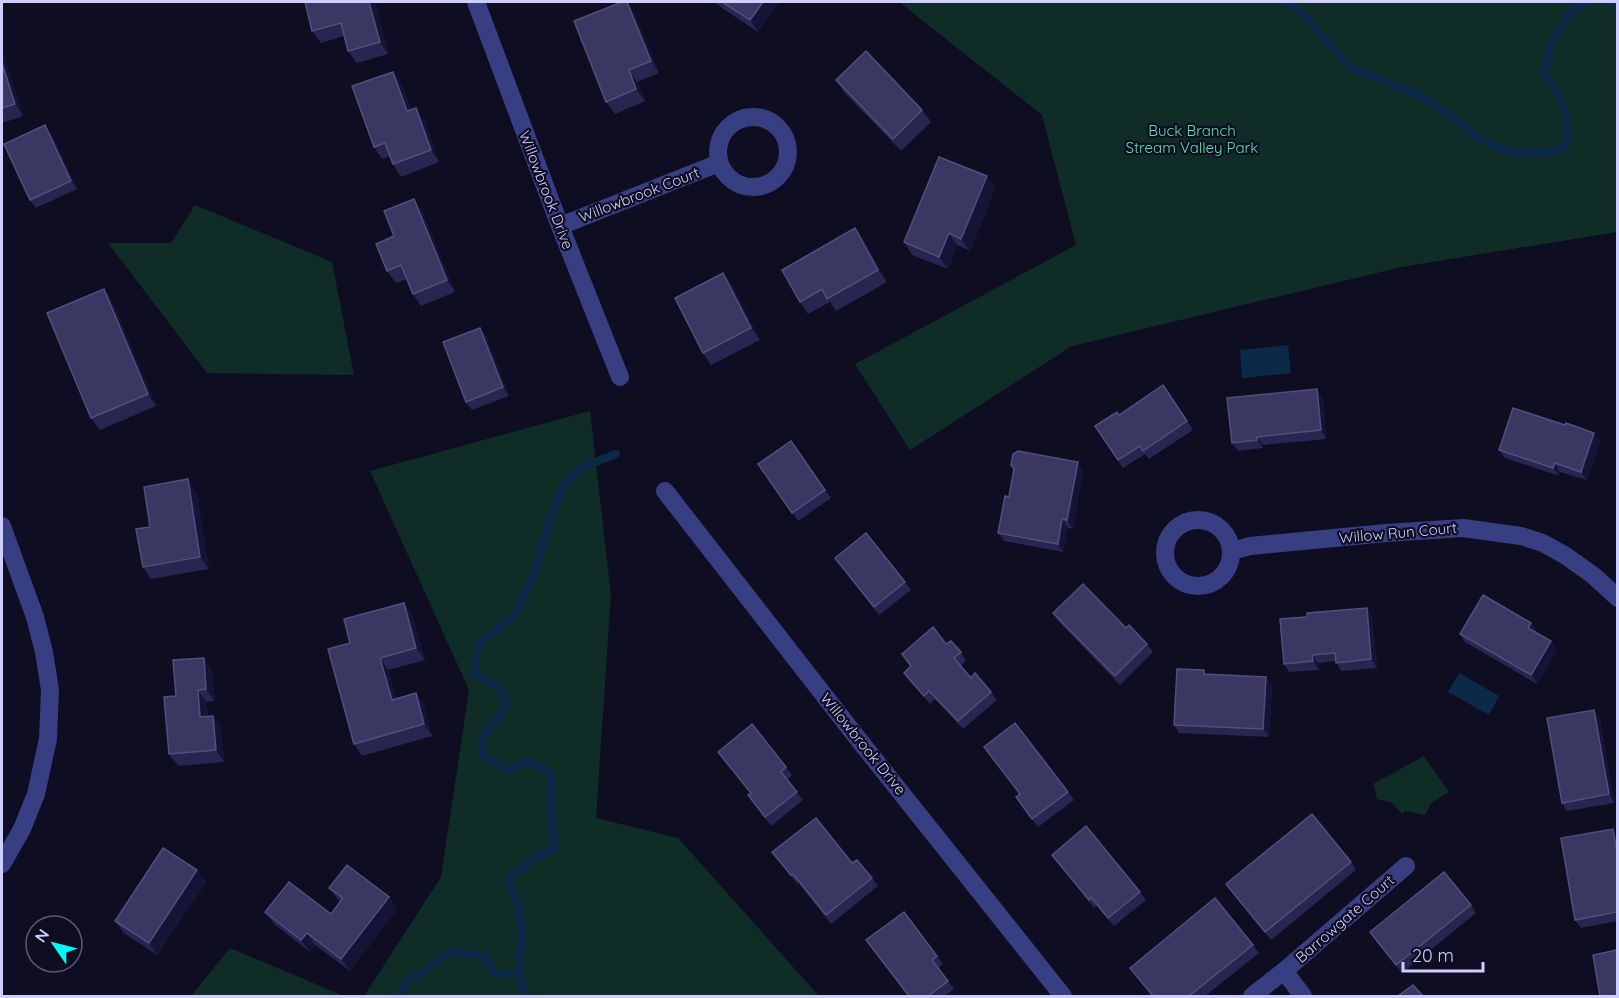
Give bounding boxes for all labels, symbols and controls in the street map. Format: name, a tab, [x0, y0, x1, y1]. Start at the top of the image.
park label: Buck Branch Stream Valley Park	[1126, 121, 1258, 157]
street label: Willowbrook Drive	[515, 128, 578, 252]
street label: Willowbrook Court	[576, 163, 702, 226]
street label: Willow Run Court	[1338, 518, 1458, 547]
street label: Willowbrook Drive	[816, 689, 910, 798]
street label: Barrowgate Court	[1291, 871, 1398, 967]
north arrow	[24, 914, 84, 974]
text: N	[30, 925, 53, 946]
scale bar	[1403, 935, 1482, 973]
text: 20 m	[1412, 944, 1454, 967]

